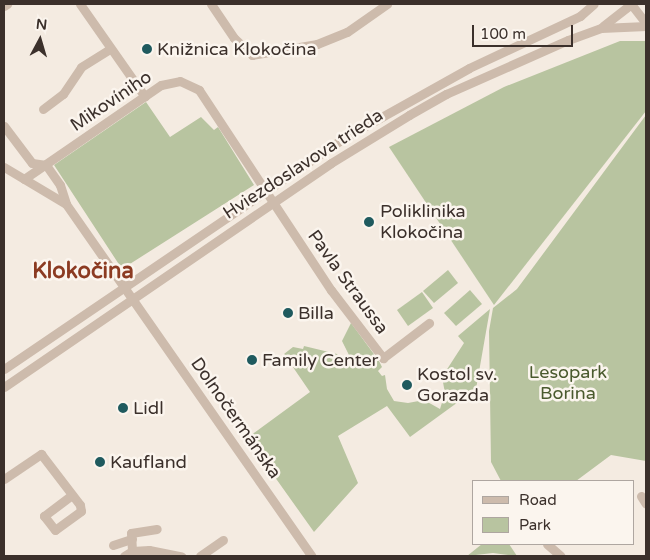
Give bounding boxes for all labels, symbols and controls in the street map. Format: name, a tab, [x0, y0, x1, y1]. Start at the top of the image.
north arrow	[15, 15, 65, 65]
scale bar	[475, 15, 576, 47]
text: N	[35, 16, 48, 34]
text: 100 m	[480, 25, 526, 43]
place label: Knižnica Klokočina	[157, 38, 317, 60]
marker: Knižnica Klokočina	[141, 43, 153, 55]
street label: Mikovíniho	[66, 66, 156, 136]
street label: Hviezdoslavova trieda	[219, 104, 387, 224]
place label: Poliklinika Klokočina	[380, 201, 466, 243]
marker: Poliklinika Klokočina	[362, 215, 376, 229]
street label: Pavla Straussa	[303, 226, 393, 338]
district label: Klokočina	[32, 259, 134, 285]
place label: Billa	[298, 302, 334, 324]
marker: Billa	[282, 307, 294, 319]
place label: Family Center	[262, 349, 379, 371]
street label: Dolnočermánska	[186, 353, 286, 483]
marker: Family Center	[246, 354, 258, 366]
park label: Lesopark Borina	[529, 362, 607, 404]
place label: Kostol sv. Gorazda	[417, 364, 497, 406]
marker: Kostol sv. Gorazda	[401, 379, 413, 391]
place label: Lidl	[133, 397, 164, 419]
marker: Lidl	[117, 402, 129, 414]
place label: Kaufland	[110, 451, 187, 473]
marker: Kaufland	[94, 456, 106, 468]
legend	[472, 480, 635, 545]
text: Road	[519, 491, 557, 509]
text: Park	[519, 516, 551, 534]

